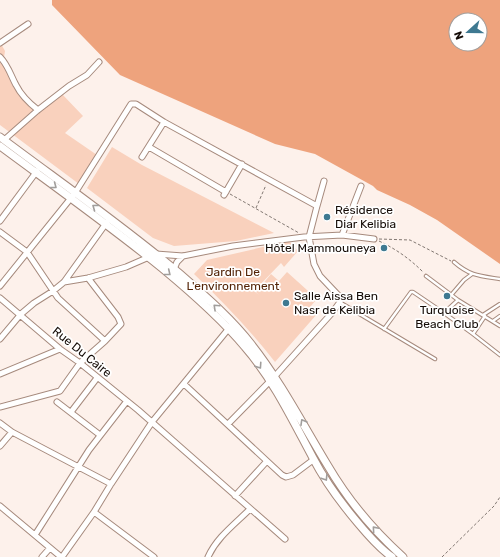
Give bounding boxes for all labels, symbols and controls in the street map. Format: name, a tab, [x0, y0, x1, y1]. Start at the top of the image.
north arrow	[448, 12, 488, 52]
text: N	[452, 29, 467, 41]
one-way arrow	[49, 181, 56, 188]
place label: Résidence Diar Kelibia	[335, 203, 396, 231]
one-way arrow	[92, 205, 99, 212]
marker: Résidence Diar Kelibia	[322, 212, 332, 222]
place label: Hôtel Mammouneya	[265, 241, 376, 255]
marker: Hôtel Mammouneya	[379, 243, 389, 253]
park label: Jardin De L'environnement	[187, 265, 280, 293]
one-way arrow	[163, 269, 171, 276]
place label: Salle Aissa Ben Nasr de Kelibia	[294, 289, 378, 317]
marker: Turquoise Beach Club	[442, 291, 452, 301]
marker: Salle Aissa Ben Nasr de Kelibia	[281, 298, 291, 308]
place label: Turquoise Beach Club	[415, 303, 479, 331]
one-way arrow	[213, 305, 221, 312]
street label: Rue Du Caire	[50, 324, 115, 380]
one-way arrow	[254, 362, 262, 369]
one-way arrow	[300, 419, 307, 426]
one-way arrow	[320, 474, 328, 481]
one-way arrow	[373, 526, 380, 534]

